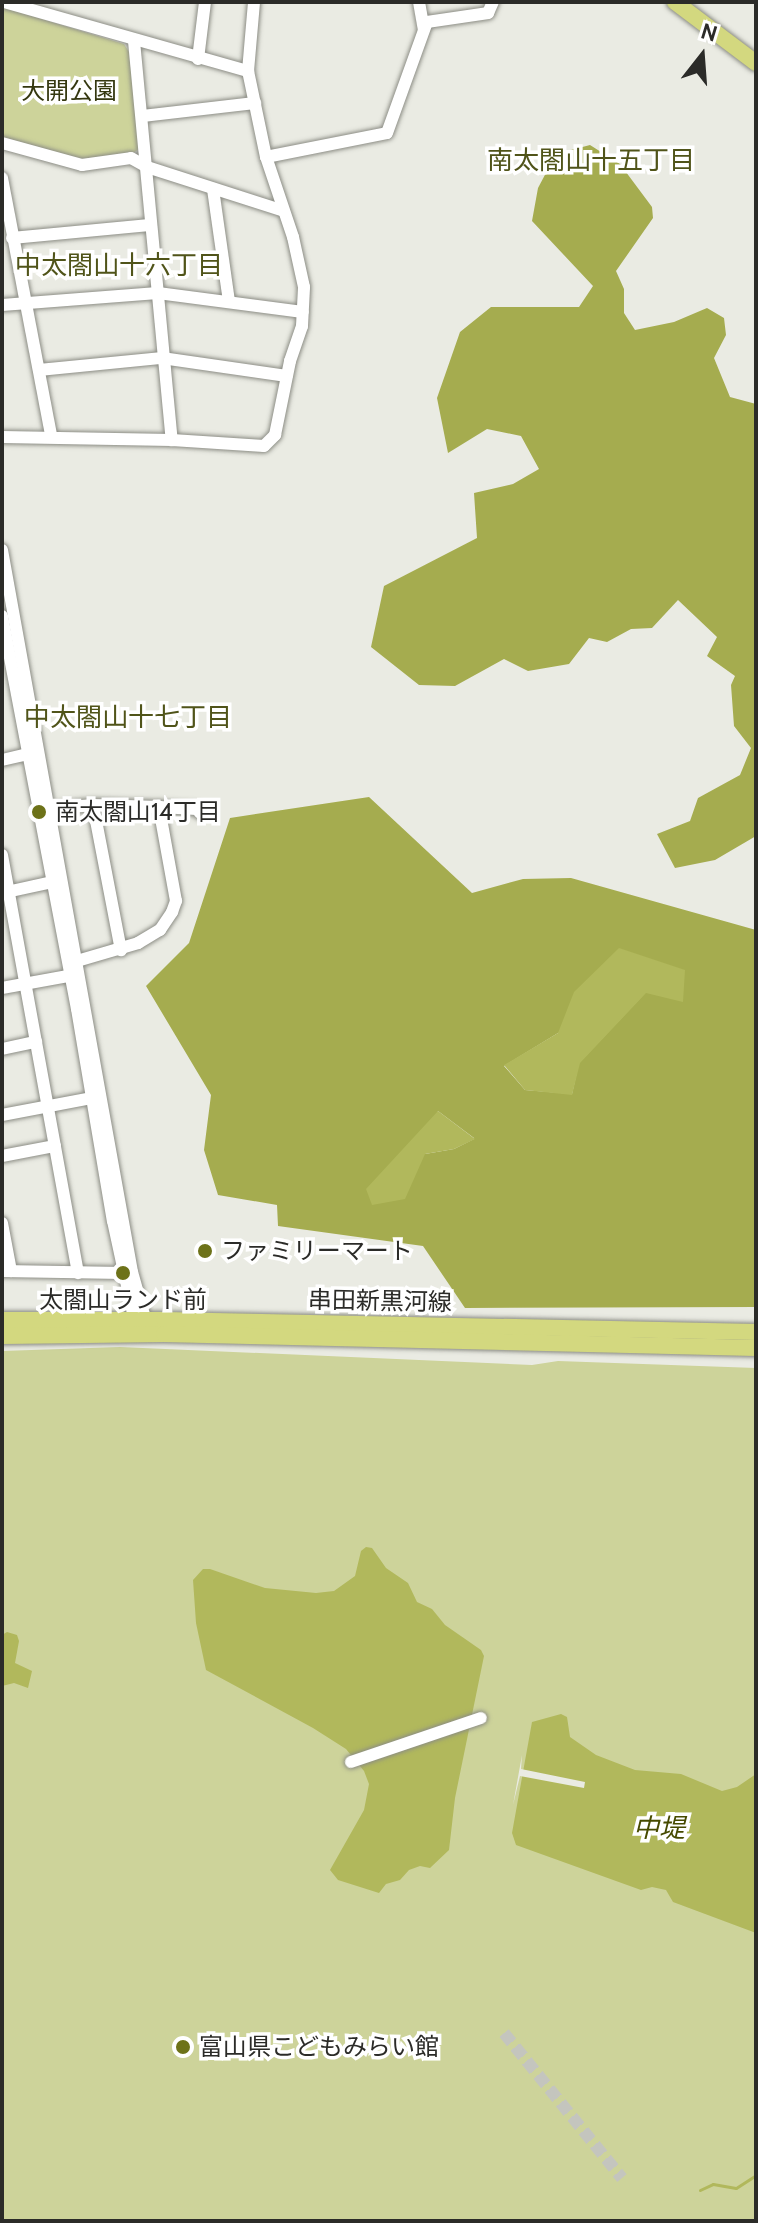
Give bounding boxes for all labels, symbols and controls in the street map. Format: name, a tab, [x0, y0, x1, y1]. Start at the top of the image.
north arrow	[662, 16, 742, 96]
text: N	[698, 17, 721, 48]
park label: 大開公園	[21, 77, 117, 105]
district label: 南太閤山十五丁目	[487, 145, 695, 177]
district label: 中太閤山十六丁目	[15, 250, 223, 282]
district label: 中太閤山十七丁目	[24, 702, 232, 734]
place label: 南太閤山14丁目	[55, 798, 221, 826]
marker: 南太閤山14丁目	[30, 803, 48, 821]
place label: ファミリーマート	[221, 1237, 413, 1265]
marker: ファミリーマート	[196, 1242, 214, 1260]
marker: 太閤山ランド前	[114, 1264, 132, 1282]
street label: 串田新黒河線	[308, 1285, 452, 1317]
place label: 太閤山ランド前	[39, 1286, 207, 1314]
water label: 中堤	[633, 1813, 685, 1845]
place label: 富山県こどもみらい館	[199, 2033, 439, 2061]
marker: 富山県こどもみらい館	[174, 2038, 192, 2056]

